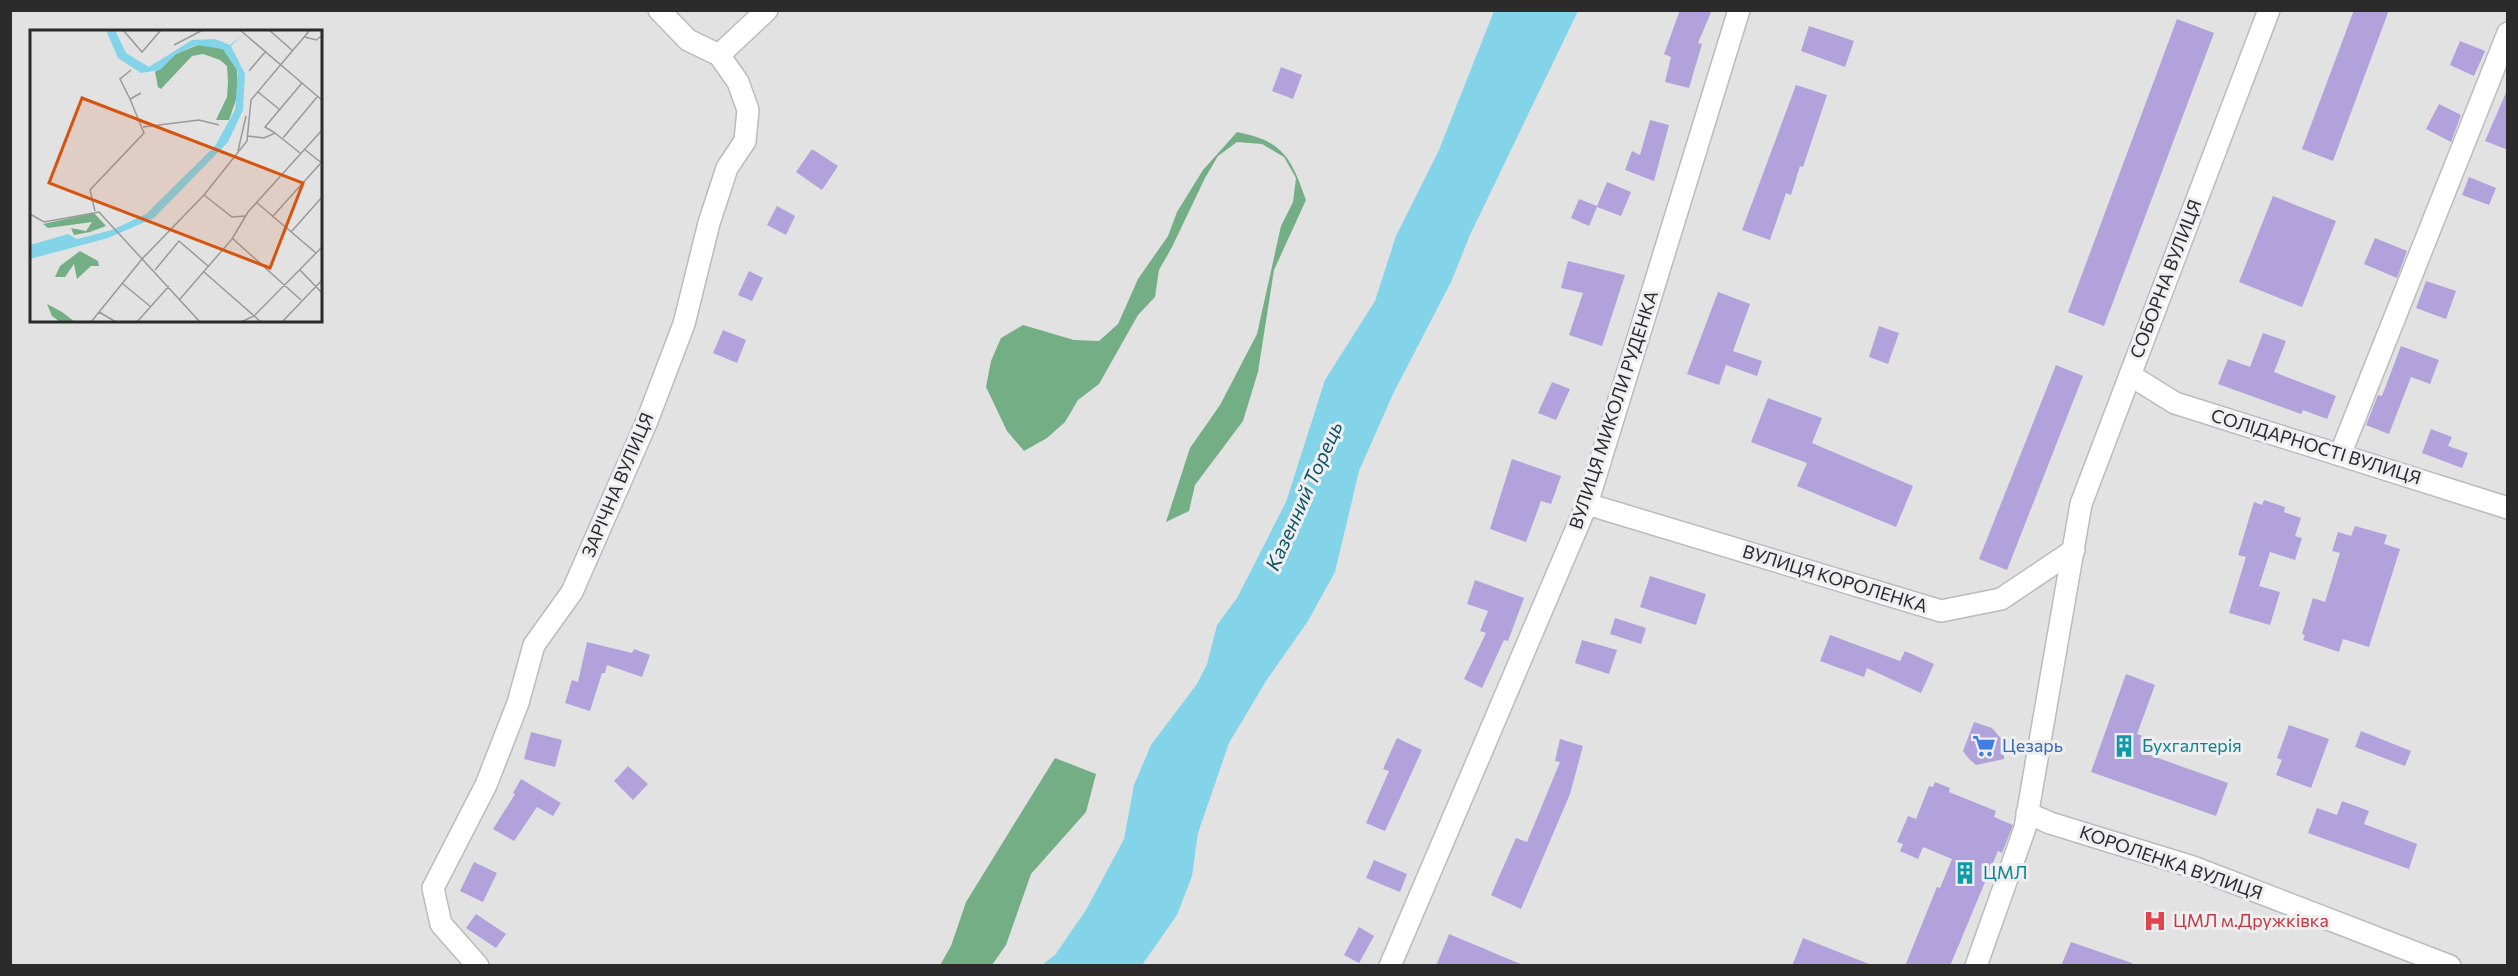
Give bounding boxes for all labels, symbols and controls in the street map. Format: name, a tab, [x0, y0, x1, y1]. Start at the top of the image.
inset map	[30, 30, 322, 322]
street label: СОБОРНА ВУЛИЦЯ	[2125, 196, 2206, 361]
street label: ВУЛИЦЯ МИКОЛИ РУДЕНКА	[1564, 288, 1662, 532]
street label: СОЛІДАРНОСТІ ВУЛИЦЯ	[2209, 404, 2424, 488]
street label: ЗАРІЧНА ВУЛИЦЯ	[577, 409, 658, 560]
water label: Казенний Торець	[1259, 417, 1347, 574]
street label: ВУЛИЦЯ КОРОЛЕНКА	[1740, 539, 1930, 617]
supermarket icon: Цезарь	[1971, 733, 1997, 759]
building icon: Бухгалтерія	[2111, 733, 2137, 759]
place label: Цезарь	[2002, 734, 2063, 756]
place label: Бухгалтерія	[2142, 734, 2242, 756]
street label: КОРОЛЕНКА ВУЛИЦЯ	[2077, 820, 2266, 904]
building icon: ЦМЛ	[1952, 860, 1978, 886]
place label: ЦМЛ	[1983, 861, 2028, 883]
hospital icon: ЦМЛ м.Дружківка	[2142, 908, 2168, 934]
place label: ЦМЛ м.Дружківка	[2173, 909, 2329, 931]

